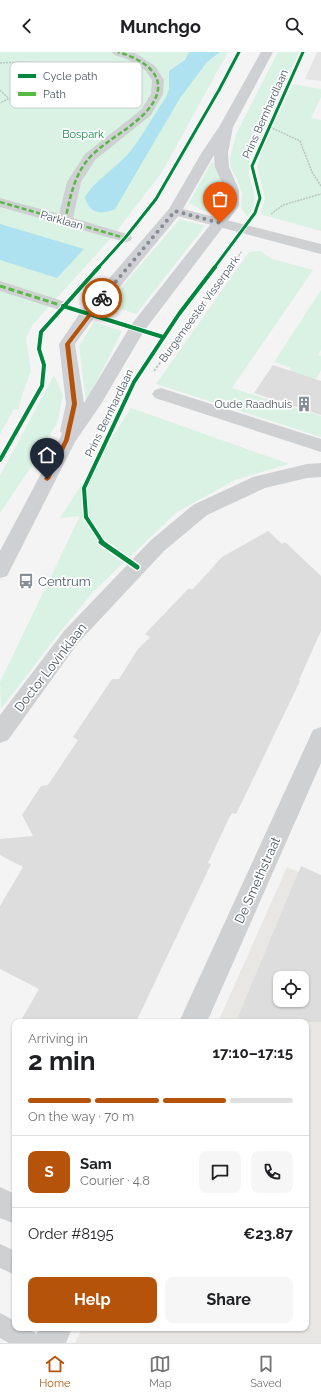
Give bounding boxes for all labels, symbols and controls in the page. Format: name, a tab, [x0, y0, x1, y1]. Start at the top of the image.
icon: back	[16, 15, 38, 37]
icon: search	[283, 15, 305, 37]
text: Munchgo	[120, 16, 201, 37]
legend	[10, 62, 142, 108]
street label: Prins Bernhardlaan	[240, 68, 291, 161]
text: Cycle path	[43, 70, 97, 83]
text: Path	[43, 88, 66, 101]
park label: Bospark	[62, 128, 104, 141]
pin	[203, 182, 237, 223]
icon: bag	[209, 188, 231, 210]
street label: Parklaan	[39, 208, 85, 233]
street label: Burgemeester Visserpark	[156, 253, 243, 365]
courier	[82, 278, 122, 318]
icon: bike	[91, 287, 113, 309]
street label: Prins Bernhardlaan	[83, 367, 136, 459]
building icon: Oude Raadhuis	[295, 395, 313, 413]
place label: Oude Raadhuis	[215, 398, 292, 411]
pin	[30, 438, 64, 479]
icon: home	[36, 444, 58, 466]
bus stop icon: Centrum	[17, 572, 35, 590]
place label: Centrum	[38, 574, 91, 589]
street label: Doctor Lovinklaan	[11, 620, 90, 715]
street label: De Smethstraat	[232, 834, 284, 926]
map controls	[273, 971, 309, 1007]
button: locate	[273, 971, 309, 1007]
text: Arriving in	[28, 1031, 88, 1046]
text: 17:10–17:15	[213, 1044, 293, 1062]
text: 2 min	[28, 1046, 95, 1076]
text: On the way · 70 m	[28, 1109, 134, 1124]
button: chat	[199, 1151, 241, 1193]
button: phone	[251, 1151, 293, 1193]
text: Sam	[80, 1155, 112, 1173]
text: S	[44, 1163, 54, 1181]
text: Courier · 4.8	[80, 1173, 150, 1188]
text: Order #8195	[28, 1225, 114, 1243]
text: €23.87	[243, 1225, 293, 1243]
button: Help	[28, 1277, 157, 1323]
button: Share	[165, 1277, 293, 1323]
tab: Home	[39, 1353, 70, 1390]
tab: Map	[149, 1353, 172, 1390]
tab: Saved	[250, 1353, 282, 1390]

